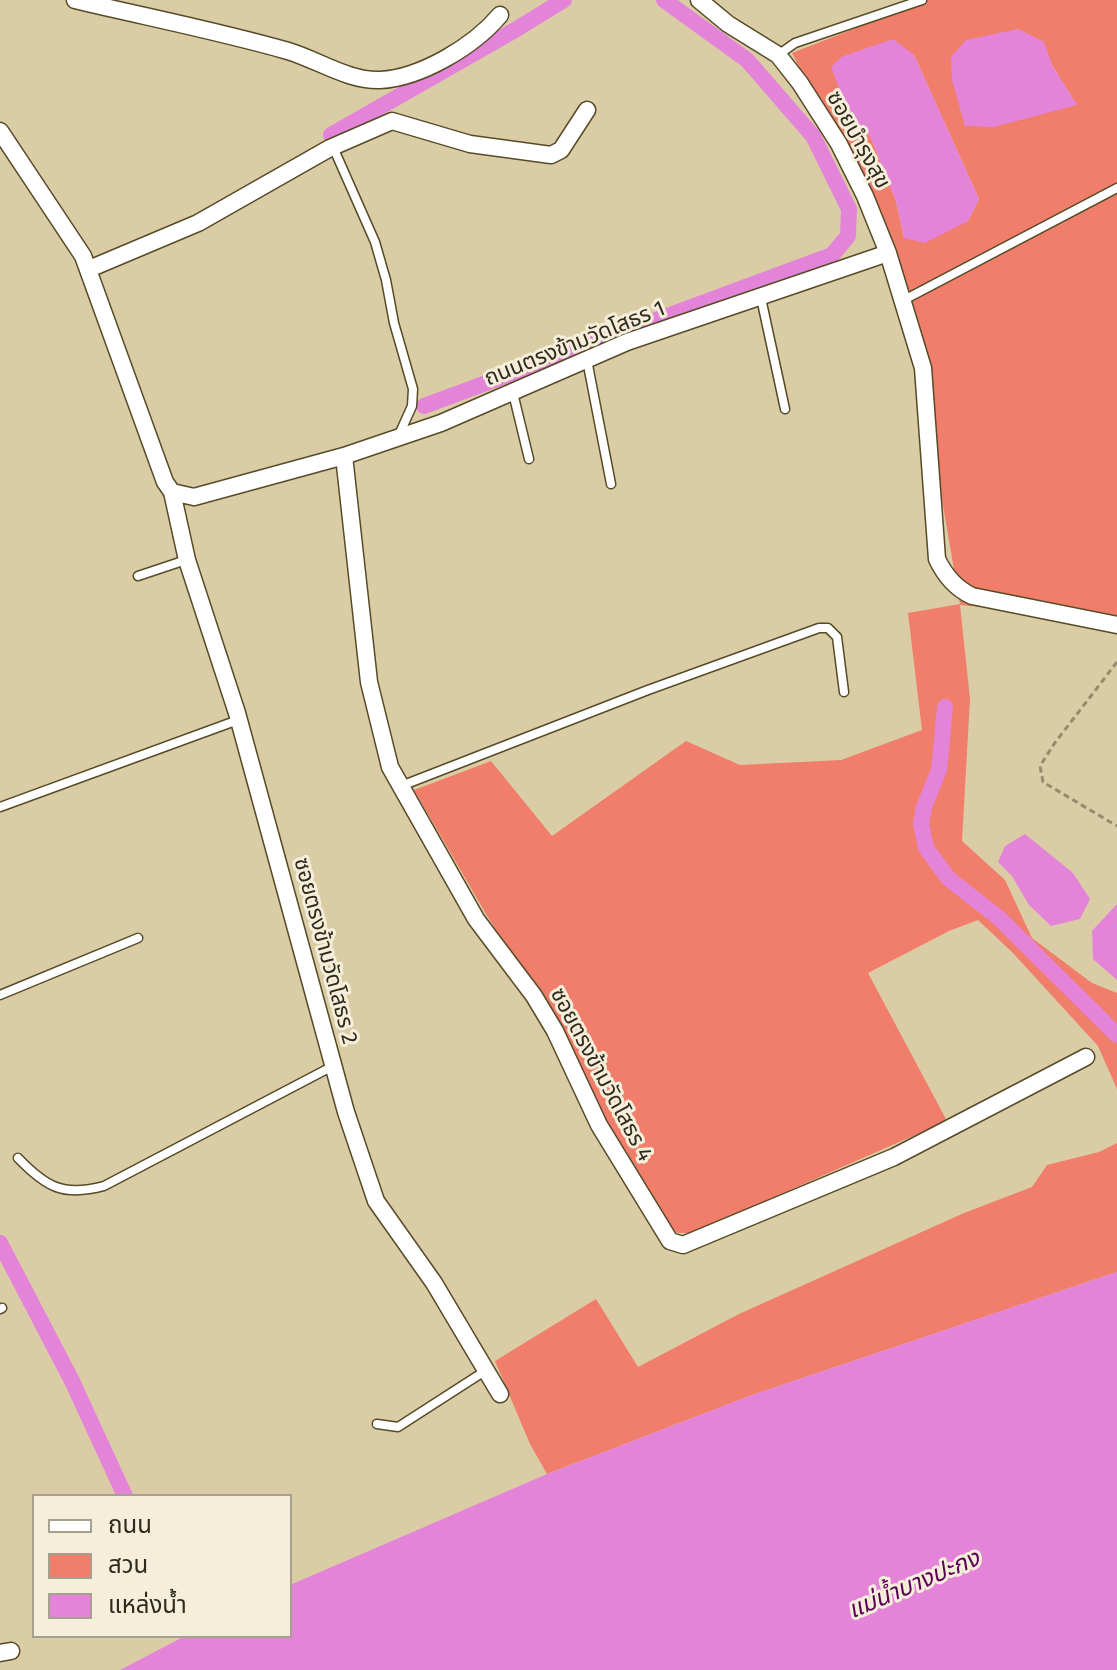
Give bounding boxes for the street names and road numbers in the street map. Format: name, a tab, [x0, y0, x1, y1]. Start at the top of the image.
street label: ซอยบำรุงสุข	[820, 87, 896, 193]
street label: ถนนตรงข้ามวัดโสธร 1	[481, 296, 669, 392]
street label: ซอยตรงข้ามวัดโสธร 2	[287, 855, 363, 1047]
street label: ซอยตรงข้ามวัดโสธร 4	[544, 984, 658, 1166]

